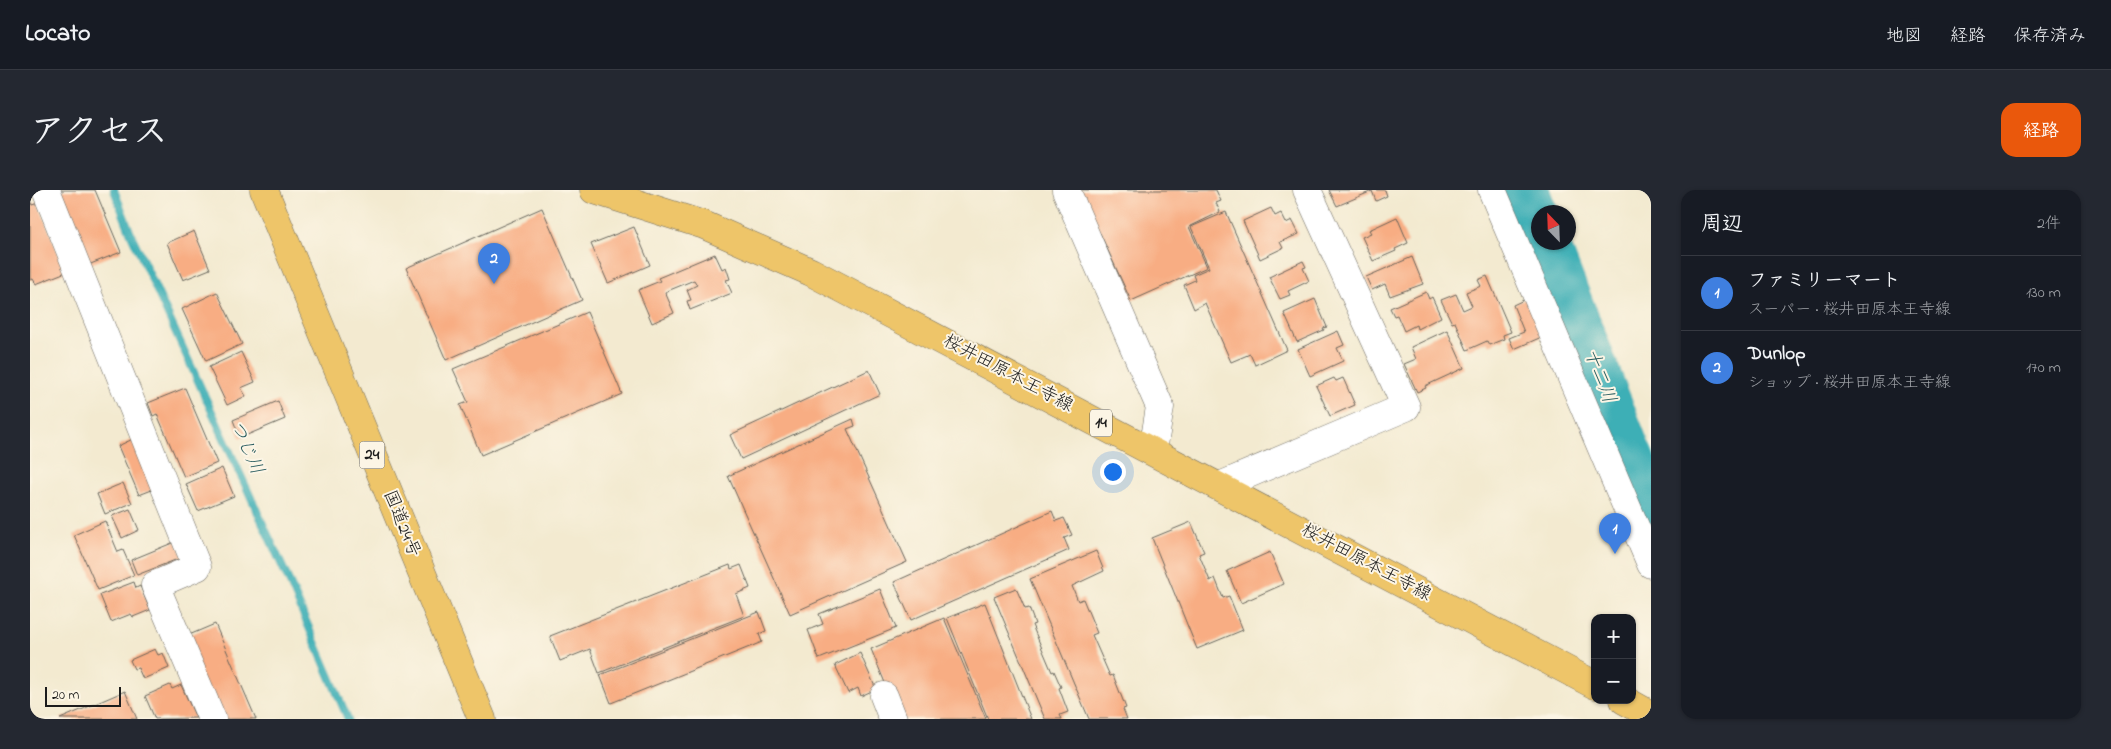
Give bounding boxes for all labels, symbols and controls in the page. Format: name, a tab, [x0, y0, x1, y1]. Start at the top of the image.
text: Locato	[25, 17, 91, 52]
text: 地図	[1886, 24, 1922, 50]
text: 経路	[1950, 24, 1986, 50]
text: 保存済み	[2014, 24, 2086, 50]
button: 経路	[2001, 103, 2081, 157]
text: アクセス	[30, 108, 168, 159]
north arrow	[1531, 205, 1576, 250]
text: 周辺	[1701, 210, 1743, 240]
text: 2件	[2037, 212, 2061, 236]
pin: 2	[478, 243, 510, 284]
text: ファミリーマート	[1748, 268, 1901, 295]
text: 1	[1714, 281, 1720, 305]
text: 130 m	[2026, 281, 2061, 305]
text: スーパー · 桜井田原本王寺線	[1748, 298, 1951, 322]
street label: 桜井田原本王寺線	[938, 329, 1078, 419]
text: Dunlop	[1748, 341, 1806, 368]
water label: 十二川	[1576, 345, 1622, 407]
text: 2	[1713, 356, 1721, 380]
text: 170 m	[2026, 356, 2061, 380]
text: ショップ · 桜井田原本王寺線	[1748, 371, 1951, 395]
road number: 14	[1090, 410, 1112, 437]
water label: つじ川	[222, 416, 270, 480]
road number: 24	[360, 442, 384, 468]
your location	[1100, 459, 1126, 485]
street label: 国道24号	[376, 487, 426, 561]
pin: 1	[1599, 513, 1631, 554]
street label: 桜井田原本王寺線	[1296, 518, 1436, 608]
map controls	[1591, 614, 1636, 704]
button: +	[1591, 614, 1636, 659]
button: −	[1591, 659, 1636, 704]
scale bar	[45, 684, 121, 707]
text: 20 m	[52, 685, 79, 706]

